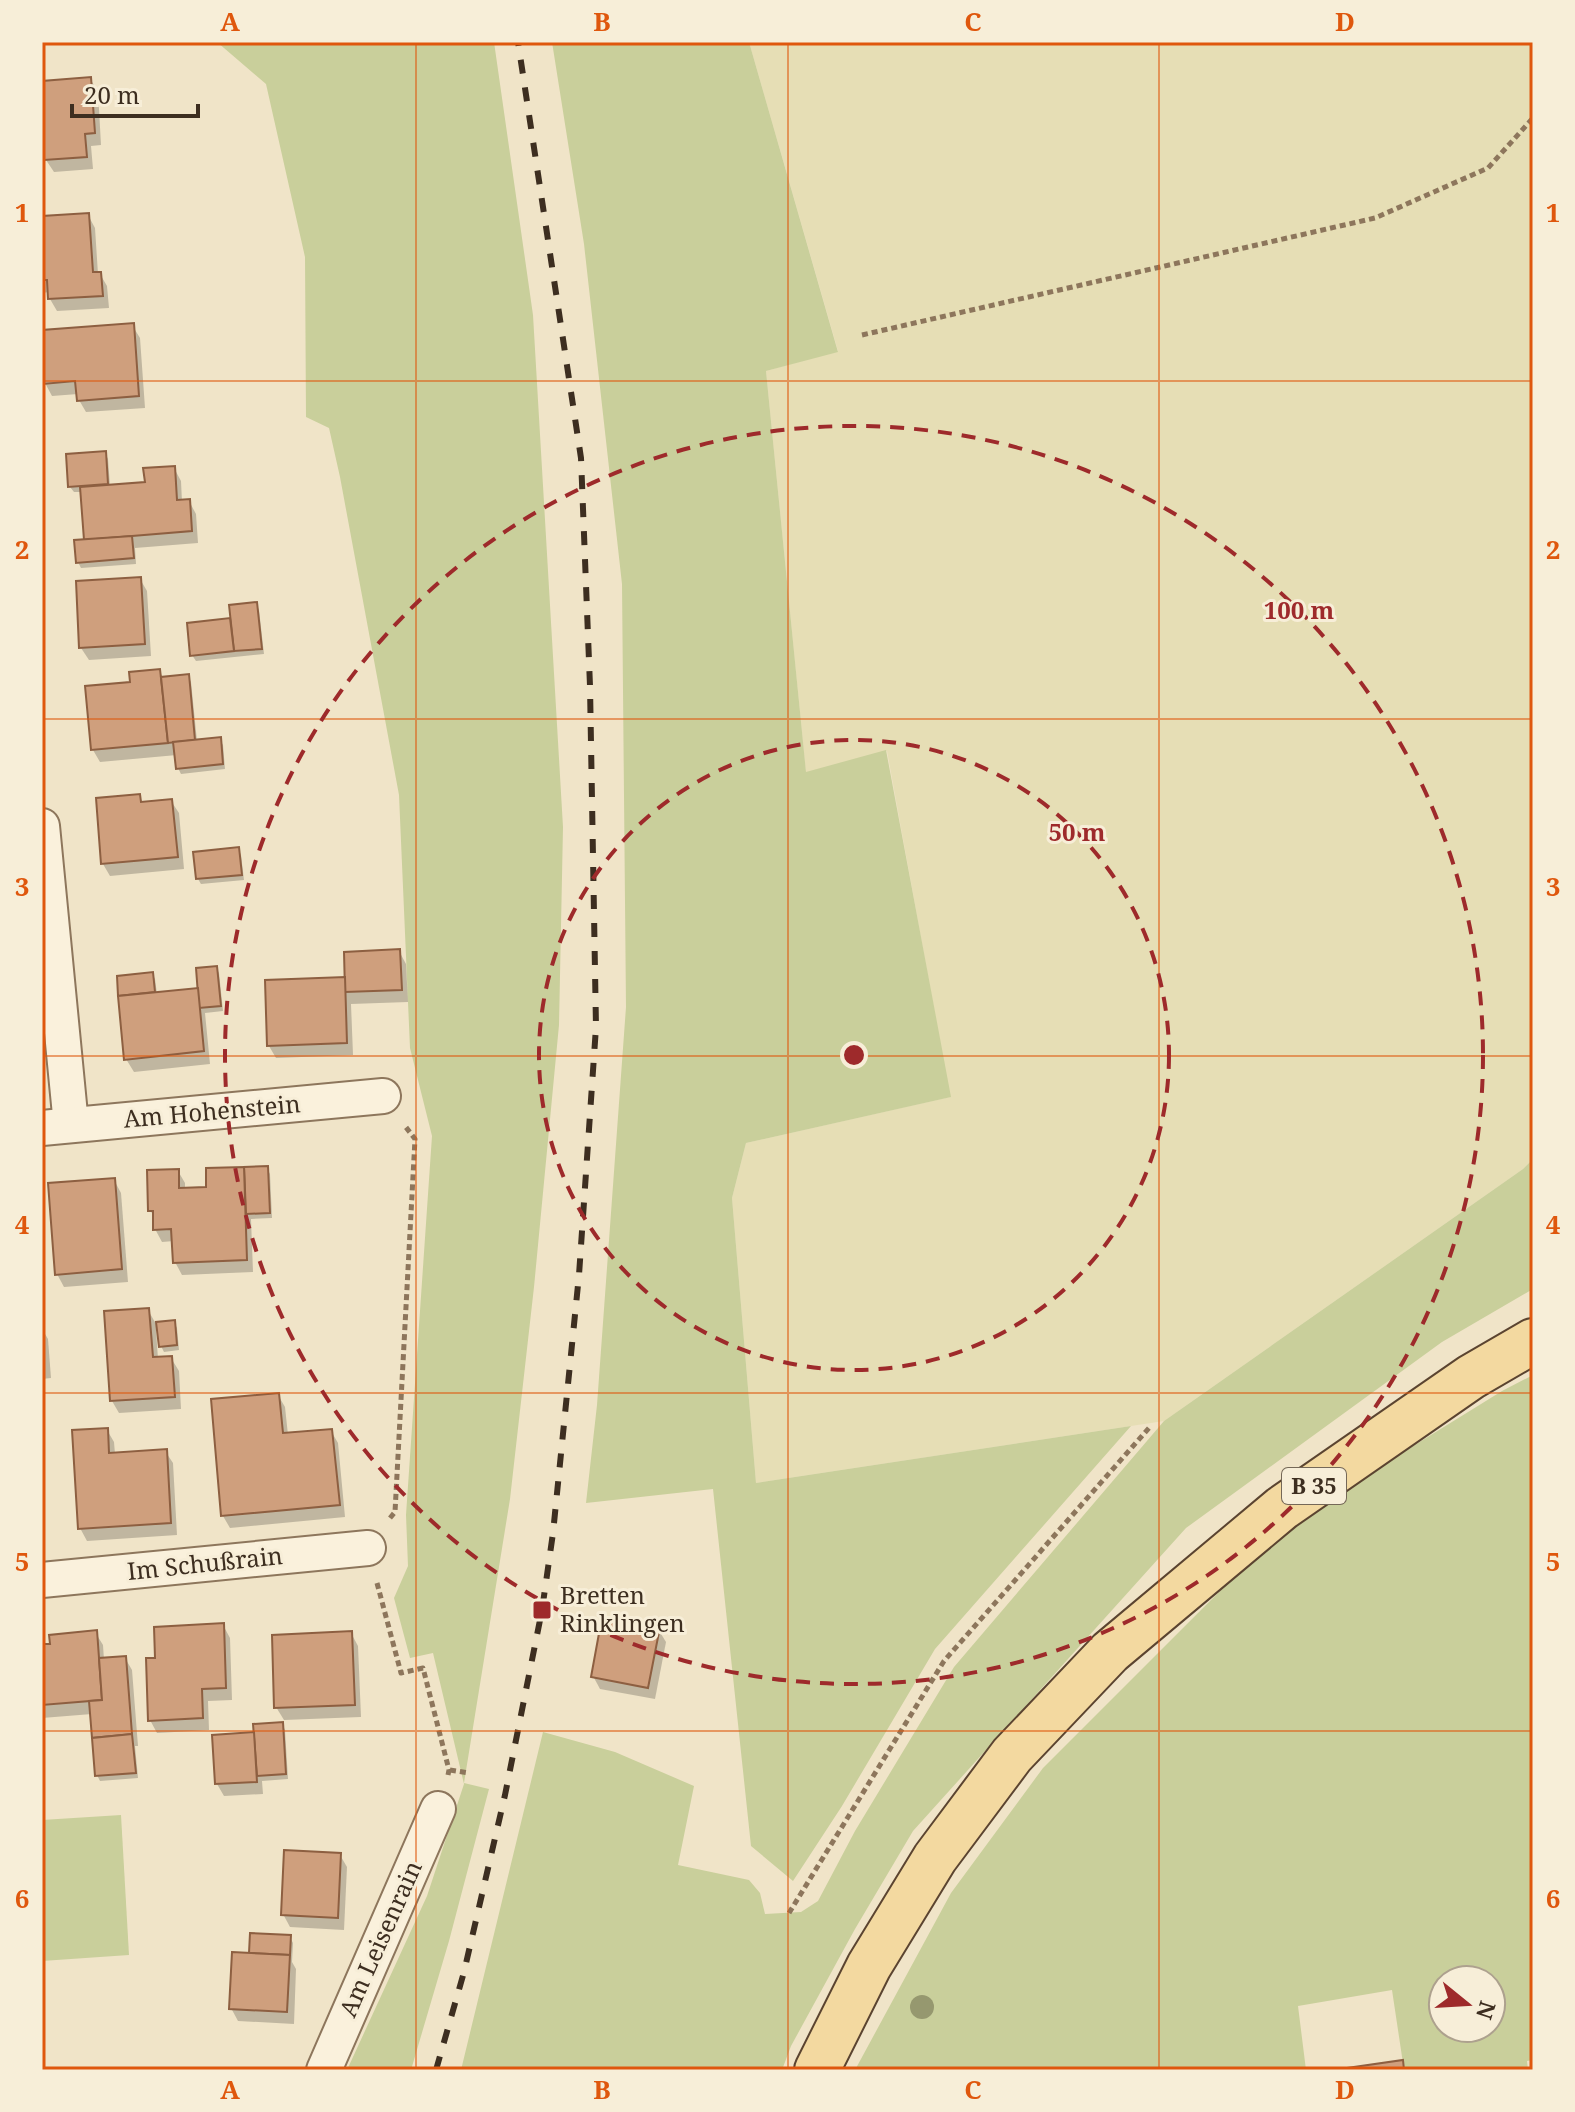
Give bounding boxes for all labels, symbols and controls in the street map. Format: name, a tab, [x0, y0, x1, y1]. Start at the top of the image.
text: A	[220, 3, 240, 39]
text: B	[593, 3, 611, 39]
text: C	[964, 3, 982, 39]
text: D	[1335, 3, 1355, 39]
scale bar	[72, 68, 198, 118]
text: 20 m	[84, 78, 140, 111]
text: 1	[15, 194, 29, 230]
text: 1	[1546, 194, 1560, 230]
text: 2	[15, 531, 29, 567]
text: 2	[1546, 531, 1560, 567]
text: 100 m	[1264, 593, 1335, 626]
text: 50 m	[1048, 815, 1106, 848]
text: 3	[15, 868, 29, 904]
text: 3	[1546, 868, 1560, 904]
centre of rings	[840, 1041, 868, 1069]
street label: Am Hohenstein	[122, 1086, 302, 1135]
text: 4	[15, 1206, 30, 1242]
text: 4	[1546, 1206, 1561, 1242]
road number: B 35	[1282, 1468, 1346, 1504]
street label: Im Schußrain	[125, 1538, 284, 1587]
text: 5	[15, 1543, 29, 1579]
text: 5	[1546, 1543, 1560, 1579]
place label: Bretten Rinklingen	[560, 1578, 685, 1639]
marker: Bretten Rinklingen	[531, 1599, 553, 1621]
street label: Am Leisenrain	[330, 1855, 429, 2022]
text: 6	[15, 1880, 29, 1916]
text: 6	[1546, 1880, 1560, 1916]
north arrow	[1427, 1964, 1507, 2044]
text: N	[1470, 1998, 1504, 2023]
text: A	[220, 2071, 240, 2107]
text: B	[593, 2071, 611, 2107]
text: C	[964, 2071, 982, 2107]
text: D	[1335, 2071, 1355, 2107]

